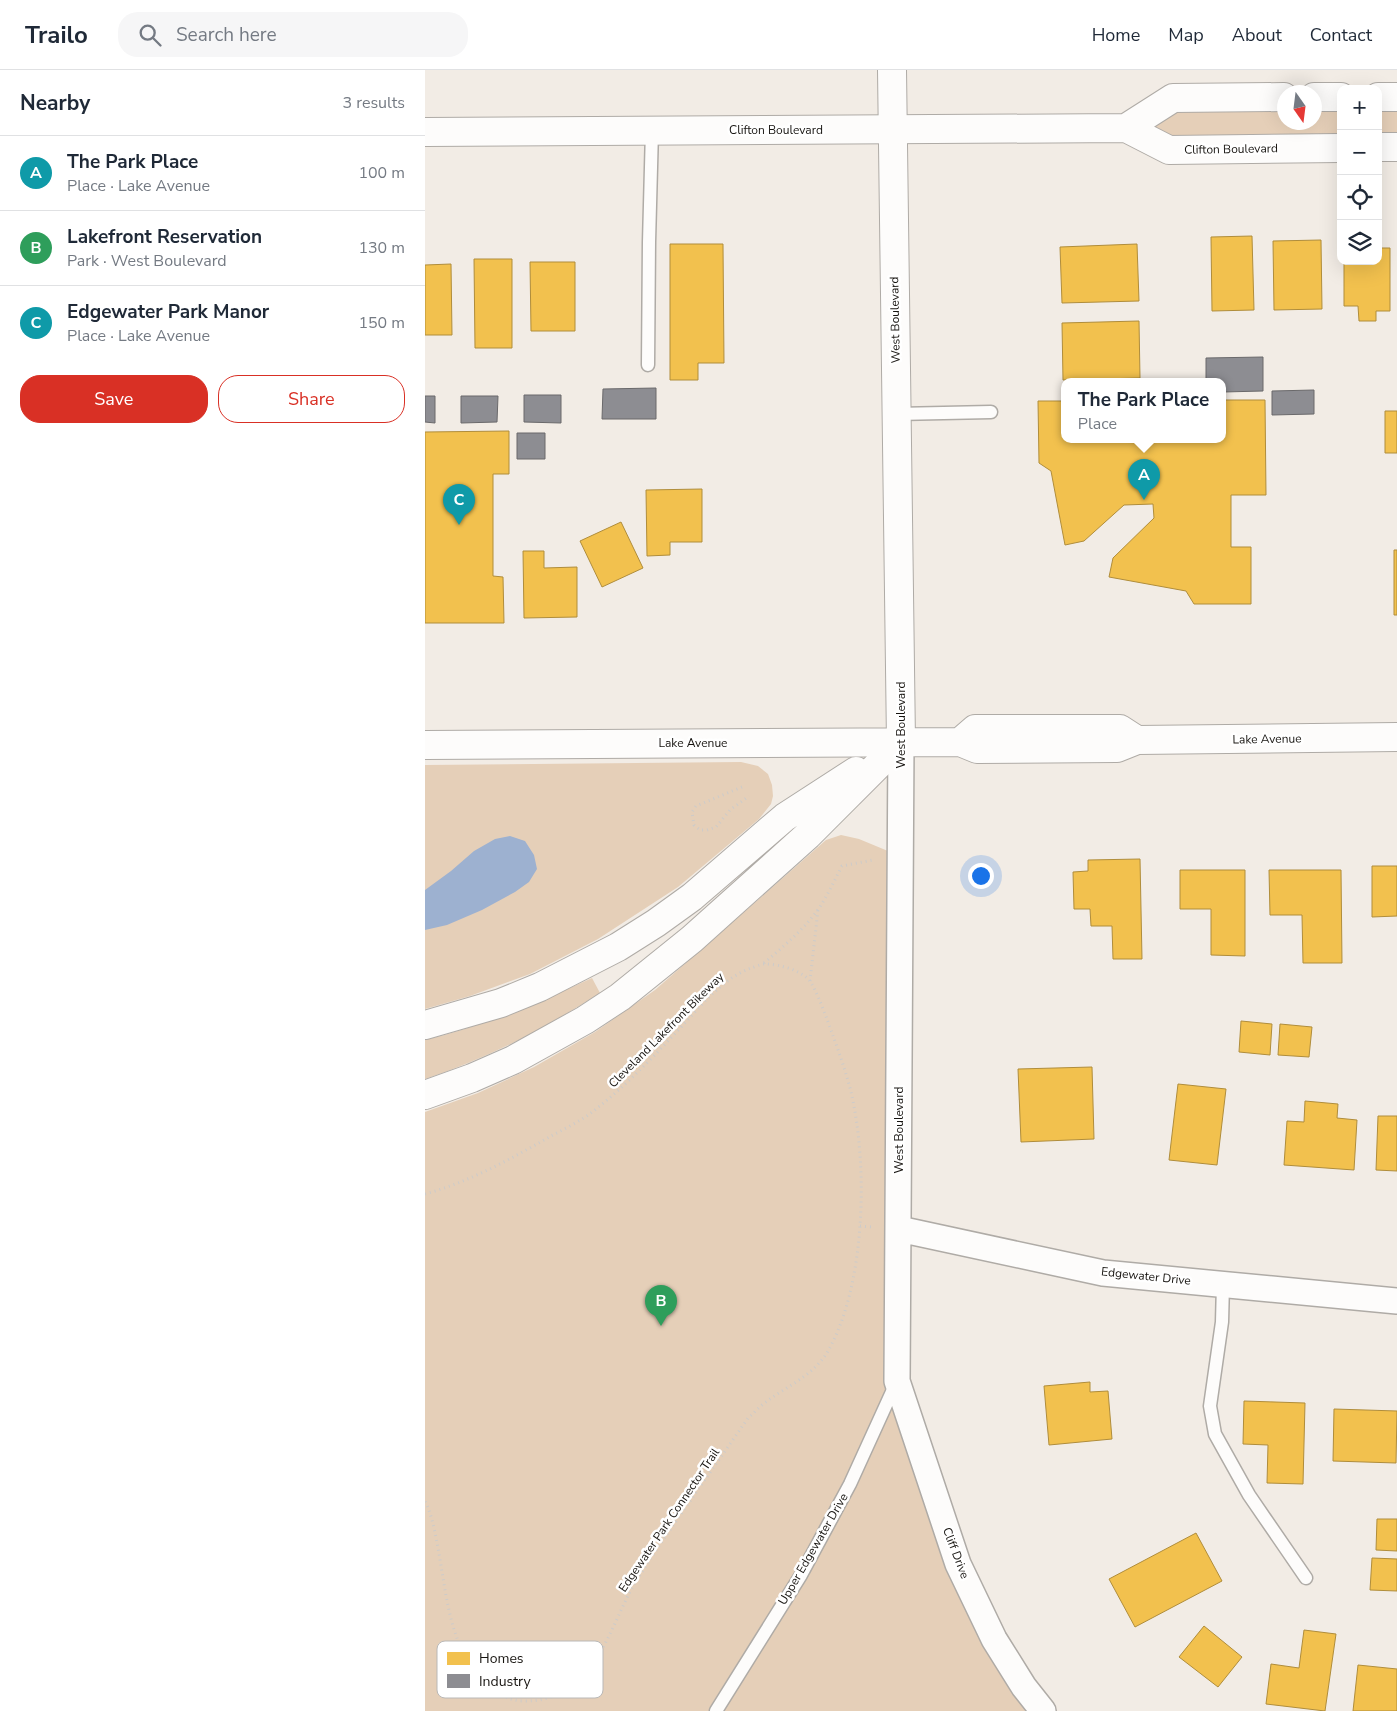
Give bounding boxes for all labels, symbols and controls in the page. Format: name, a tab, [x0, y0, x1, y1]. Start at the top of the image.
search box	[118, 12, 468, 57]
text: Trailo	[25, 19, 88, 51]
icon: search	[136, 21, 164, 49]
text: Search here	[176, 22, 277, 48]
text: Home	[1092, 23, 1140, 47]
text: Map	[1168, 23, 1204, 47]
text: About	[1232, 23, 1282, 47]
text: Contact	[1310, 23, 1372, 47]
north arrow	[1277, 85, 1322, 130]
map controls	[1337, 85, 1382, 265]
button: +	[1337, 85, 1382, 130]
text: Nearby	[20, 89, 90, 117]
text: 3 results	[343, 92, 405, 114]
street label: Clifton Boulevard	[729, 122, 823, 138]
button: −	[1337, 130, 1382, 175]
street label: Clifton Boulevard	[1184, 140, 1278, 158]
text: The Park Place	[67, 149, 198, 175]
text: A	[30, 162, 42, 184]
text: 100 m	[358, 162, 405, 184]
text: Place · Lake Avenue	[67, 175, 210, 197]
button: locate	[1337, 175, 1382, 220]
button: layers	[1337, 220, 1382, 265]
text: Lakefront Reservation	[67, 224, 262, 250]
text: B	[30, 237, 42, 259]
text: 130 m	[358, 237, 405, 259]
text: Park · West Boulevard	[67, 250, 227, 272]
street label: West Boulevard	[886, 276, 904, 364]
text: Edgewater Park Manor	[67, 299, 269, 325]
text: C	[31, 312, 41, 334]
text: 150 m	[358, 312, 405, 334]
text: Place · Lake Avenue	[67, 325, 210, 347]
button: Save	[20, 375, 208, 423]
button: Share	[218, 375, 405, 423]
popup	[1061, 378, 1226, 443]
text: The Park Place	[1078, 387, 1209, 413]
text: Place	[1078, 413, 1117, 435]
pin: A	[1128, 459, 1160, 500]
pin: C	[443, 484, 475, 525]
street label: West Boulevard	[893, 682, 909, 768]
street label: Lake Avenue	[1232, 730, 1302, 748]
street label: Lake Avenue	[658, 735, 728, 751]
your location	[968, 863, 994, 889]
street label: Cleveland Lakefront Bikeway	[605, 968, 728, 1091]
street label: West Boulevard	[891, 1087, 907, 1173]
street label: Edgewater Drive	[1100, 1263, 1192, 1289]
pin: B	[645, 1285, 677, 1326]
street label: Edgewater Park Connector Trail	[615, 1445, 723, 1595]
street label: Upper Edgewater Drive	[774, 1490, 852, 1608]
street label: Cliff Drive	[939, 1525, 973, 1581]
legend	[437, 1641, 603, 1698]
text: Homes	[479, 1649, 524, 1668]
text: Industry	[479, 1672, 532, 1691]

